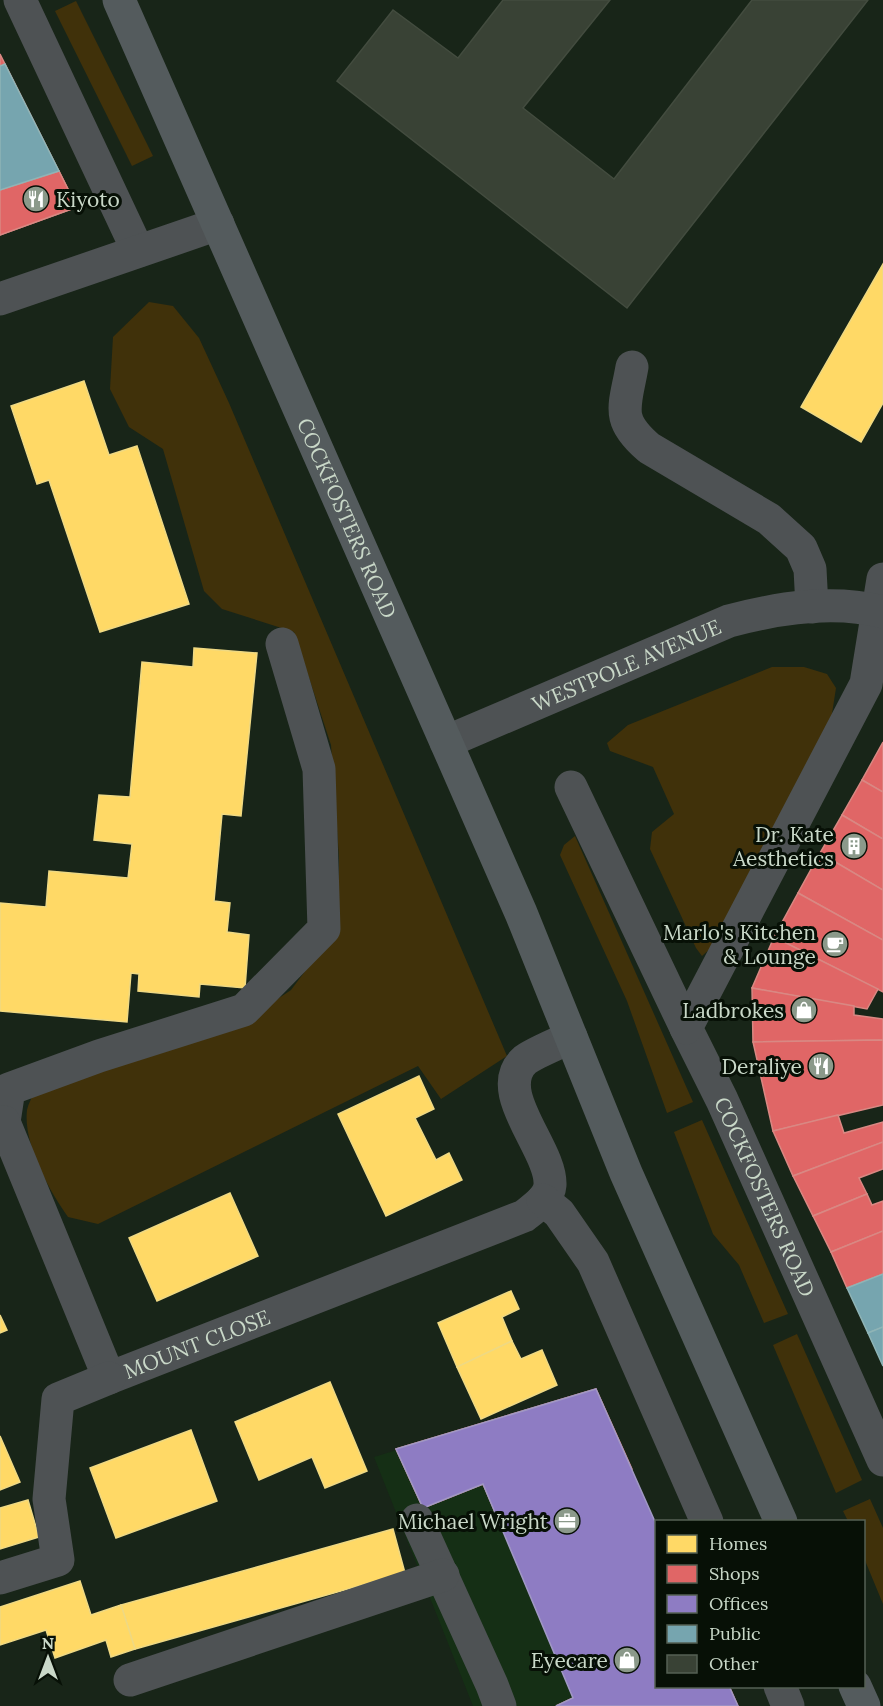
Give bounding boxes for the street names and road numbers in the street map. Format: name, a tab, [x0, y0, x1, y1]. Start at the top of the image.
street label: COCKFOSTERS ROAD	[291, 414, 403, 622]
street label: WESTPOLE AVENUE	[527, 613, 725, 717]
street label: COCKFOSTERS ROAD	[709, 1093, 822, 1301]
street label: MOUNT CLOSE	[120, 1303, 274, 1384]

